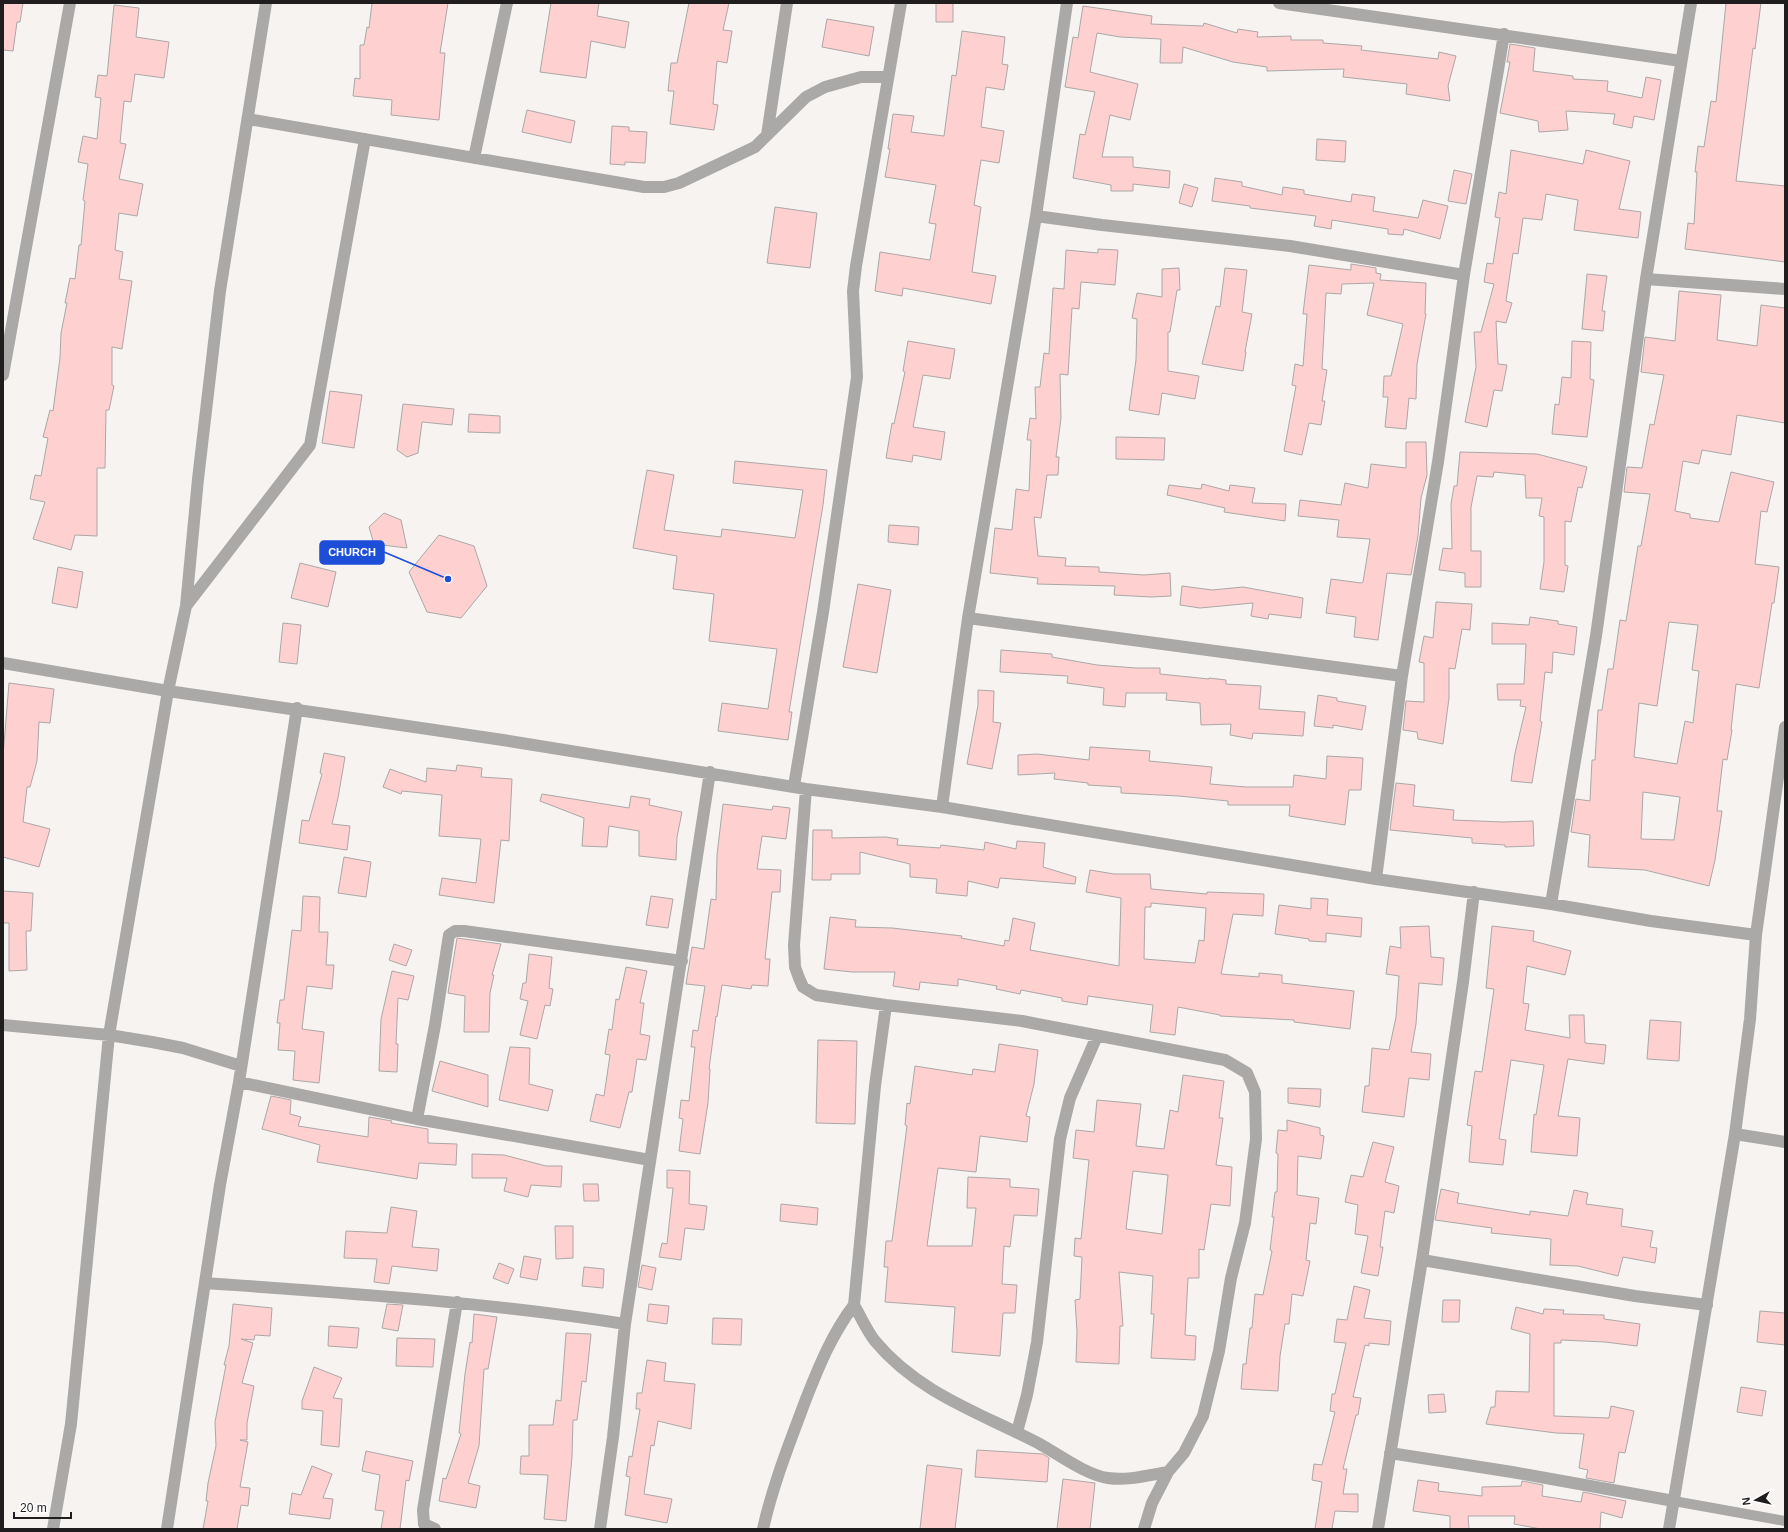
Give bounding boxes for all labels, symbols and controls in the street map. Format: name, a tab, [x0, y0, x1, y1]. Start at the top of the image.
callout: CHURCH	[320, 541, 384, 564]
text: CHURCH	[328, 546, 376, 558]
north arrow	[1736, 1480, 1776, 1520]
scale bar	[14, 1494, 71, 1520]
text: N	[1740, 1497, 1753, 1506]
text: 20 m	[20, 1501, 47, 1515]

